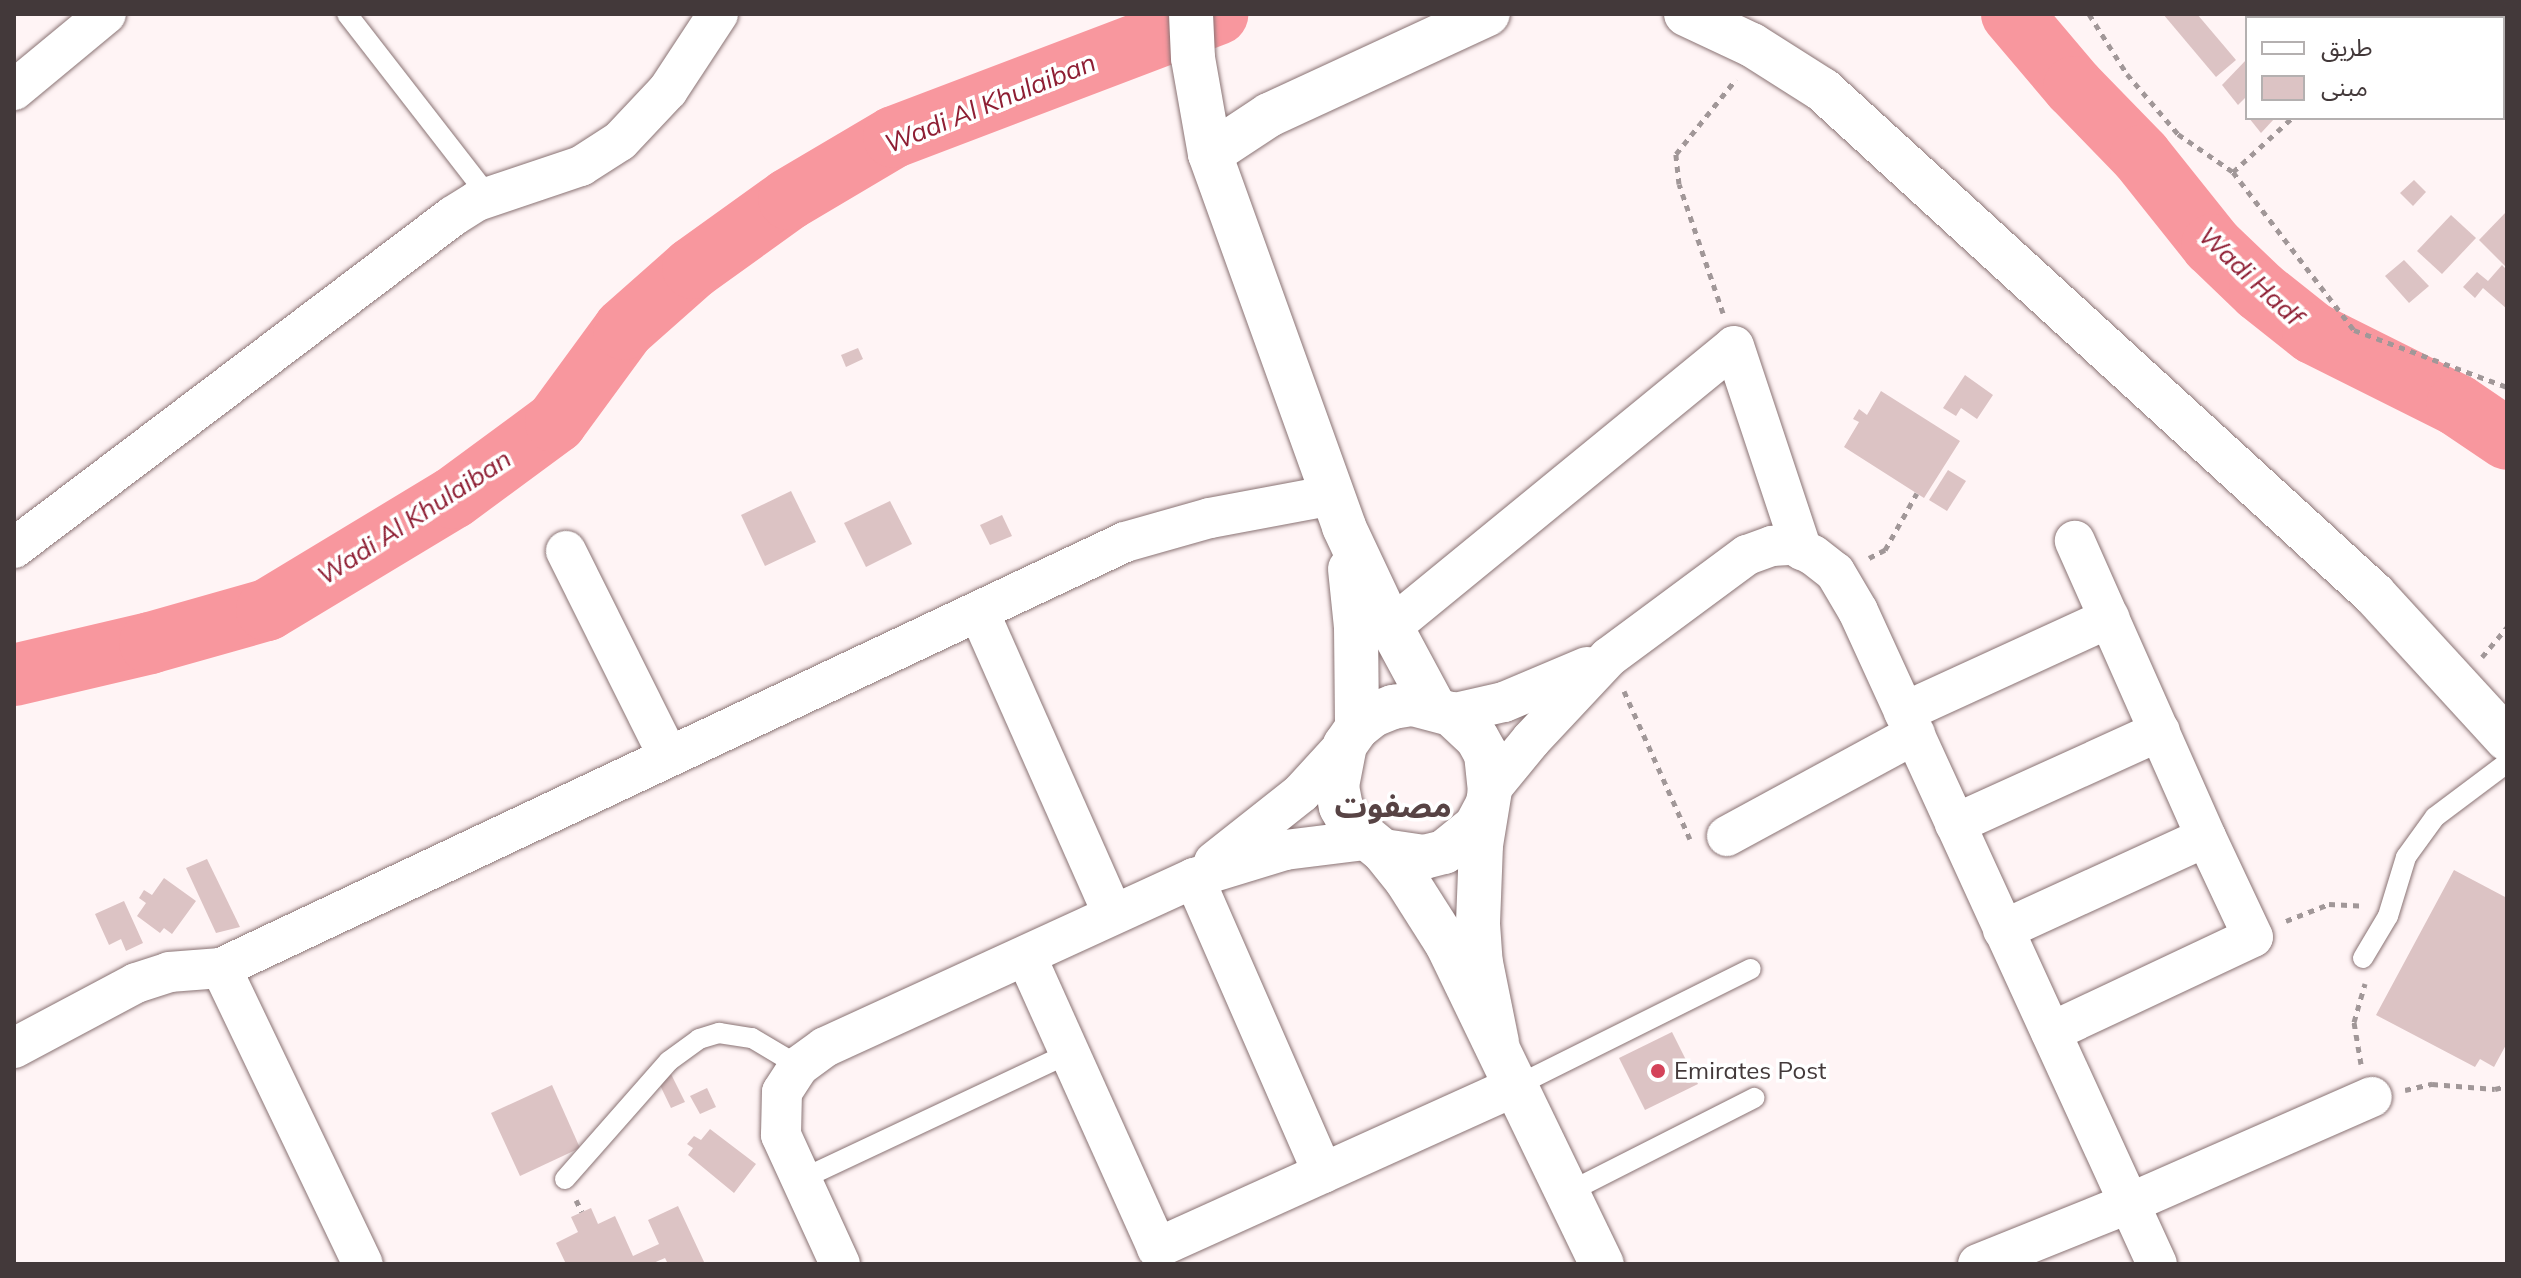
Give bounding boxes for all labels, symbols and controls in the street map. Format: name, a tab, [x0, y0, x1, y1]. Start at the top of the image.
legend	[2245, 16, 2505, 120]
text: طريق	[2321, 32, 2373, 62]
water label: Wadi Al Khulaiban	[880, 46, 1100, 160]
text: مبنى	[2321, 72, 2368, 102]
water label: Wadi Hadf	[2192, 220, 2310, 332]
water label: Wadi Al Khulaiban	[311, 443, 517, 591]
district label: مصفوت	[1334, 786, 1452, 824]
place label: Emirates Post	[1674, 1057, 1826, 1085]
marker: Emirates Post	[1649, 1062, 1667, 1080]

